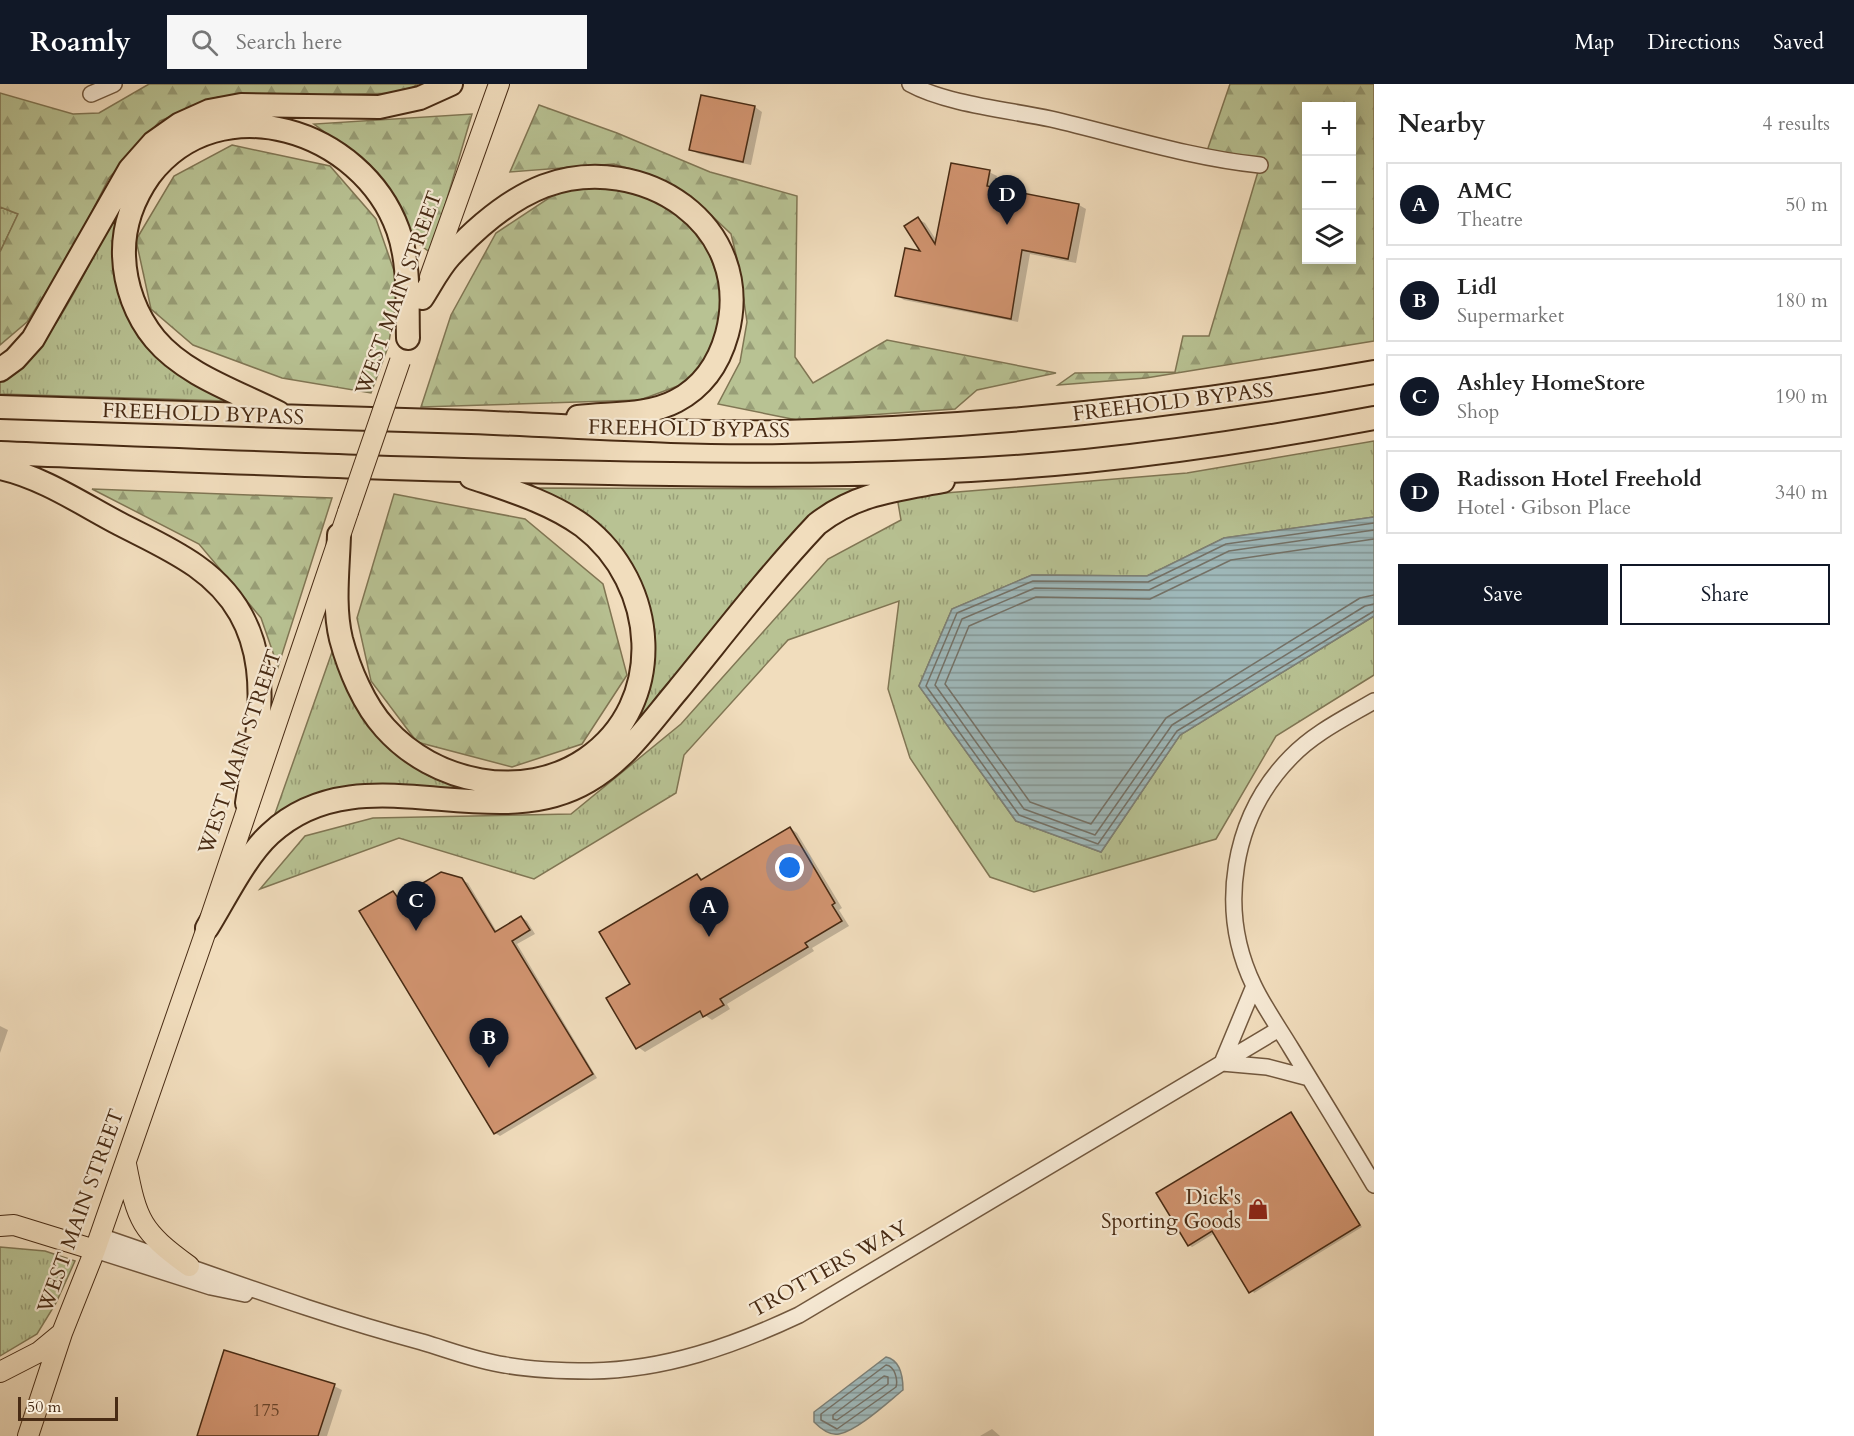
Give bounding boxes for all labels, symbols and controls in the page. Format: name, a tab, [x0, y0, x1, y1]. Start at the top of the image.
search box	[167, 15, 587, 69]
text: Roamly	[30, 23, 131, 61]
icon: search	[188, 26, 221, 59]
text: Search here	[236, 27, 342, 57]
text: Map	[1574, 28, 1614, 57]
text: Directions	[1647, 28, 1740, 57]
text: Saved	[1773, 28, 1824, 57]
map controls	[1302, 102, 1356, 264]
button: +	[1302, 102, 1356, 156]
text: Nearby	[1398, 106, 1486, 141]
text: 4 results	[1762, 110, 1830, 137]
button: −	[1302, 156, 1356, 210]
pin: D	[988, 176, 1026, 225]
text: AMC	[1457, 176, 1512, 206]
street label: WEST MAIN STREET	[348, 187, 449, 400]
text: A	[1412, 191, 1427, 218]
text: 50 m	[1785, 191, 1828, 218]
text: Theatre	[1457, 206, 1523, 233]
button: layers	[1302, 210, 1356, 264]
text: Lidl	[1457, 272, 1497, 302]
text: B	[1412, 287, 1427, 314]
text: 180 m	[1775, 287, 1828, 314]
text: Supermarket	[1457, 302, 1564, 329]
text: Ashley HomeStore	[1457, 368, 1645, 398]
street label: FREEHOLD BYPASS	[1071, 375, 1275, 429]
text: C	[1412, 383, 1427, 410]
text: 190 m	[1775, 383, 1828, 410]
street label: FREEHOLD BYPASS	[102, 396, 304, 432]
text: Shop	[1457, 398, 1499, 425]
street label: FREEHOLD BYPASS	[588, 413, 790, 445]
text: Radisson Hotel Freehold	[1457, 464, 1702, 494]
text: D	[1411, 479, 1428, 506]
text: 340 m	[1775, 479, 1828, 506]
text: Hotel · Gibson Place	[1457, 494, 1631, 521]
button: Save	[1398, 564, 1608, 625]
button: Share	[1620, 564, 1830, 625]
street label: WEST MAIN STREET	[191, 646, 289, 859]
your location	[775, 853, 804, 882]
pin: C	[396, 882, 436, 931]
pin: A	[690, 888, 728, 937]
pin: B	[470, 1018, 508, 1068]
street label: WEST MAIN STREET	[30, 1105, 131, 1318]
place label: Dick's Sporting Goods	[1101, 1183, 1241, 1236]
shop icon: Dick's Sporting Goods	[1246, 1197, 1270, 1221]
street label: TROTTERS WAY	[745, 1213, 913, 1324]
scale bar	[18, 1394, 118, 1422]
text: 50 m	[27, 1396, 61, 1418]
house number: 175	[252, 1398, 280, 1423]

